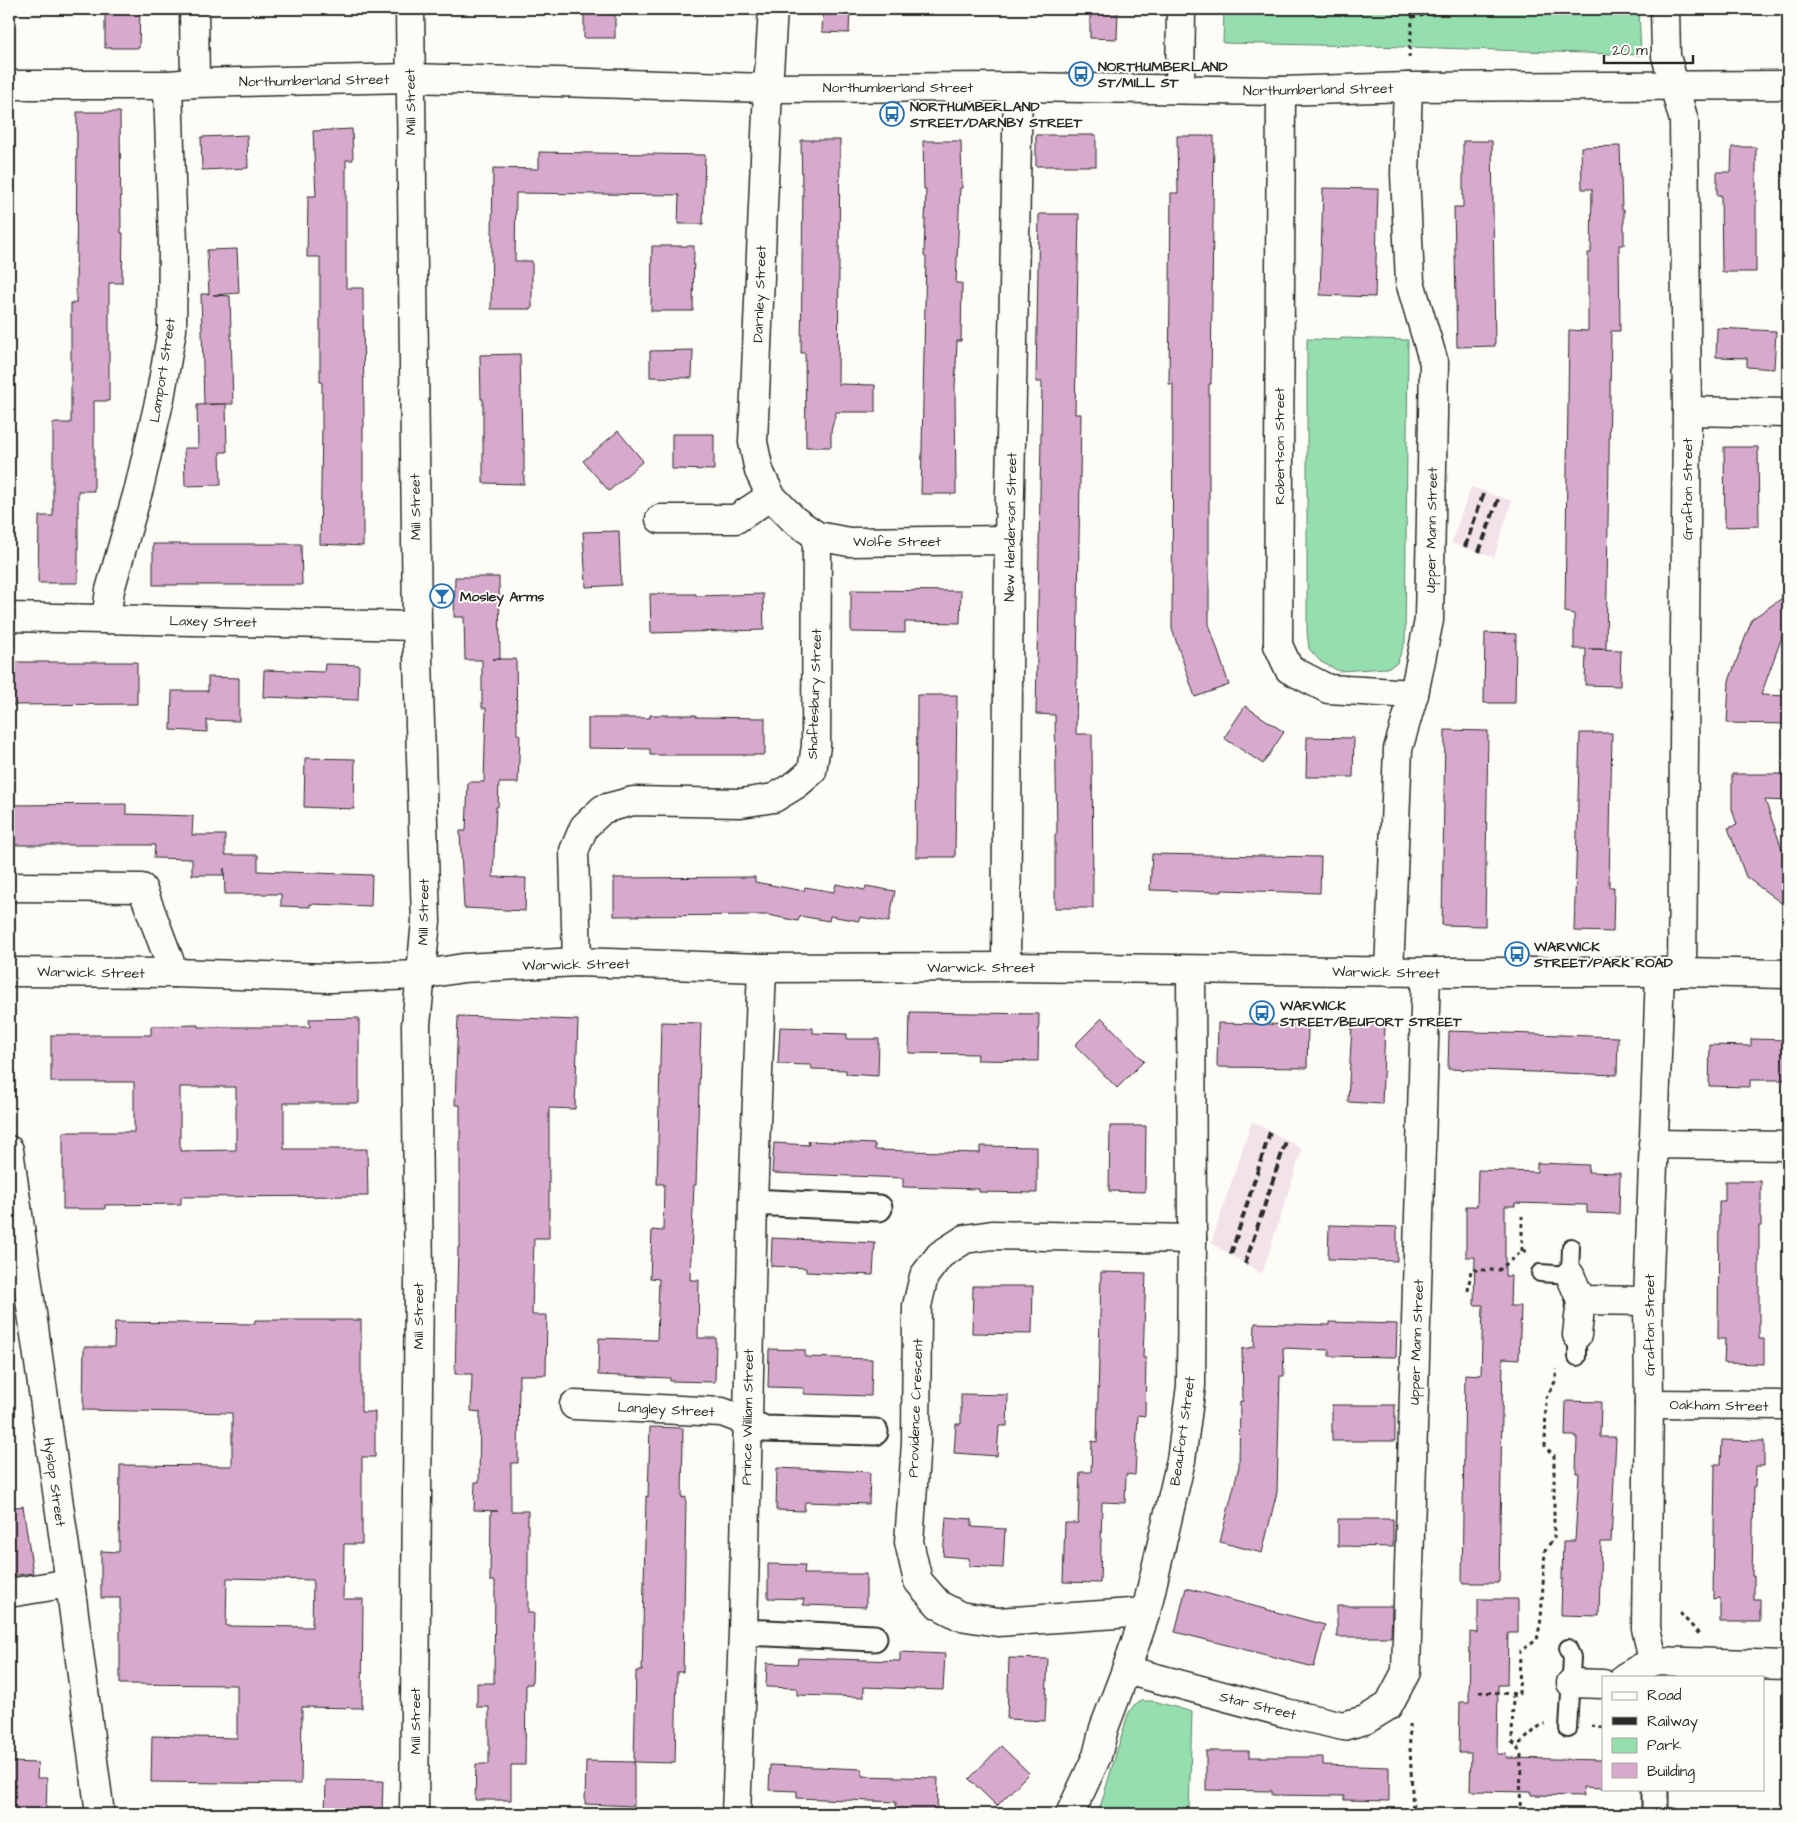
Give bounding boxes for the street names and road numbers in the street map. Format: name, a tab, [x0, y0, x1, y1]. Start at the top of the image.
street label: Mill Street	[400, 68, 422, 136]
street label: Northumberland Street	[239, 70, 390, 92]
street label: Northumberland Street	[823, 78, 974, 98]
street label: Northumberland Street	[1243, 79, 1394, 101]
street label: Darnley Street	[748, 245, 772, 343]
street label: Lamport Street	[145, 316, 181, 424]
street label: Robertson Street	[1270, 387, 1290, 505]
street label: Grafton Street	[1678, 438, 1698, 540]
street label: New Henderson Street	[1000, 452, 1022, 602]
street label: Upper Mann Street	[1421, 467, 1443, 593]
street label: Mill Street	[405, 473, 427, 541]
street label: Wolfe Street	[853, 532, 941, 552]
street label: Laxey Street	[169, 611, 257, 633]
street label: Shaftesbury Street	[803, 628, 827, 760]
street label: Mill Street	[413, 878, 435, 946]
street label: Warwick Street	[522, 954, 630, 976]
street label: Warwick Street	[927, 958, 1035, 978]
street label: Warwick Street	[37, 962, 145, 984]
street label: Warwick Street	[1332, 962, 1440, 984]
street label: Grafton Street	[1640, 1274, 1660, 1376]
street label: Upper Mann Street	[1405, 1278, 1429, 1405]
street label: Mill Street	[409, 1282, 429, 1349]
street label: Providence Crescent	[904, 1338, 928, 1478]
street label: Prince William Street	[737, 1348, 759, 1485]
street label: Beaufort Street	[1165, 1375, 1201, 1487]
street label: Oakham Street	[1669, 1395, 1769, 1417]
street label: Langley Street	[617, 1397, 715, 1423]
street label: Hyslop Street	[38, 1436, 70, 1528]
street label: Mill Street	[406, 1687, 426, 1754]
street label: Star Street	[1217, 1687, 1298, 1725]

